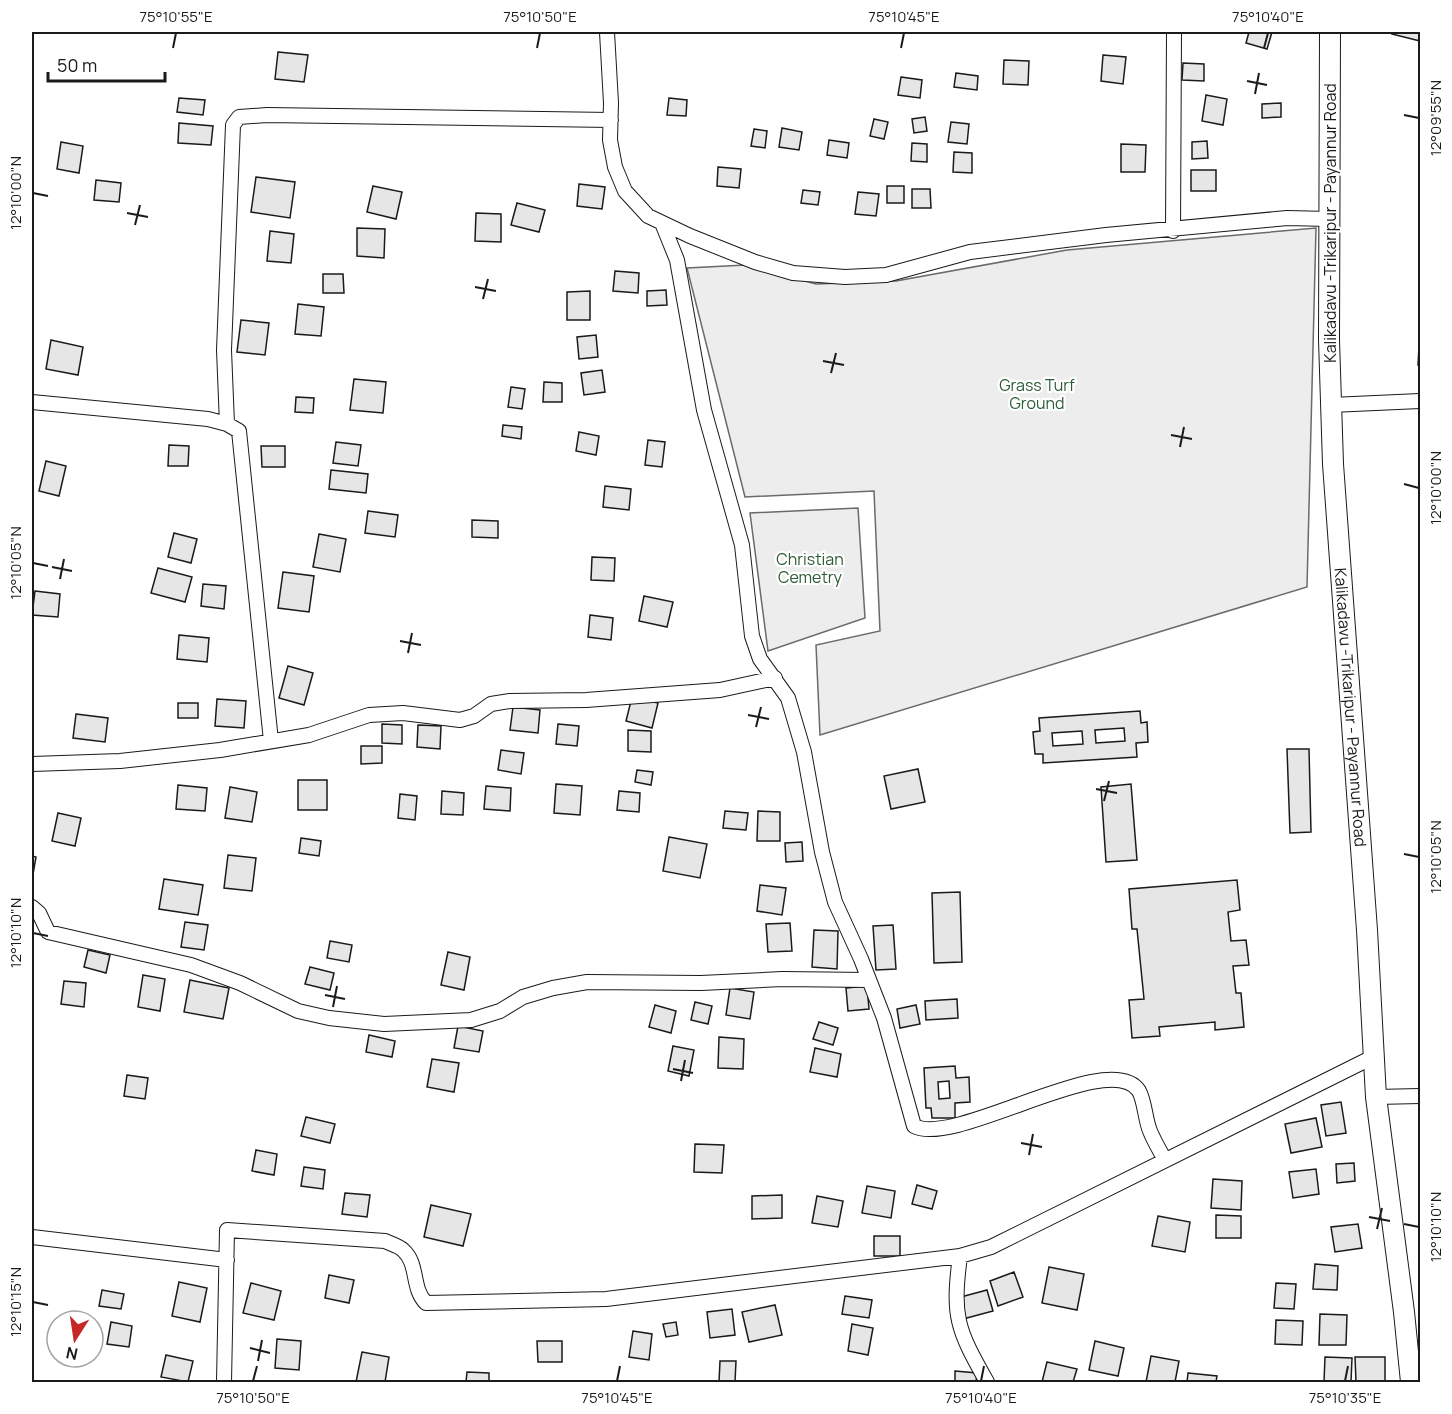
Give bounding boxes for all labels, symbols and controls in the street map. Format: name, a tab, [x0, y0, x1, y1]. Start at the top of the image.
text: 75°10'55"E	[140, 6, 212, 27]
text: 75°10'50"E	[503, 6, 577, 27]
text: 75°10'45"E	[868, 6, 940, 27]
text: 75°10'40"E	[1232, 6, 1304, 27]
scale bar	[48, 45, 165, 83]
text: 50 m	[57, 53, 97, 77]
text: 12°09'55"N	[1425, 80, 1446, 156]
street label: Kalikadavu -Trikaripur - Payannur Road	[1319, 83, 1341, 363]
text: 12°10'00"N	[5, 156, 26, 230]
park label: Grass Turf Ground	[999, 374, 1075, 414]
text: 12°10'00"N	[1425, 451, 1446, 525]
text: 12°10'05"N	[5, 526, 26, 600]
park label: Christian Cemetry	[776, 548, 844, 588]
street label: Kalikadavu -Trikaripur - Payannur Road	[1330, 567, 1372, 848]
text: 12°10'05"N	[1425, 820, 1446, 894]
text: 12°10'10"N	[5, 898, 26, 968]
text: 12°10'10"N	[1425, 1192, 1446, 1262]
text: 12°10'15"N	[5, 1267, 26, 1337]
north arrow	[45, 1309, 105, 1369]
text: N	[64, 1342, 80, 1366]
text: 75°10'50"E	[216, 1387, 290, 1408]
text: 75°10'45"E	[581, 1387, 653, 1408]
text: 75°10'40"E	[945, 1387, 1017, 1408]
text: 75°10'35"E	[1309, 1387, 1381, 1408]

